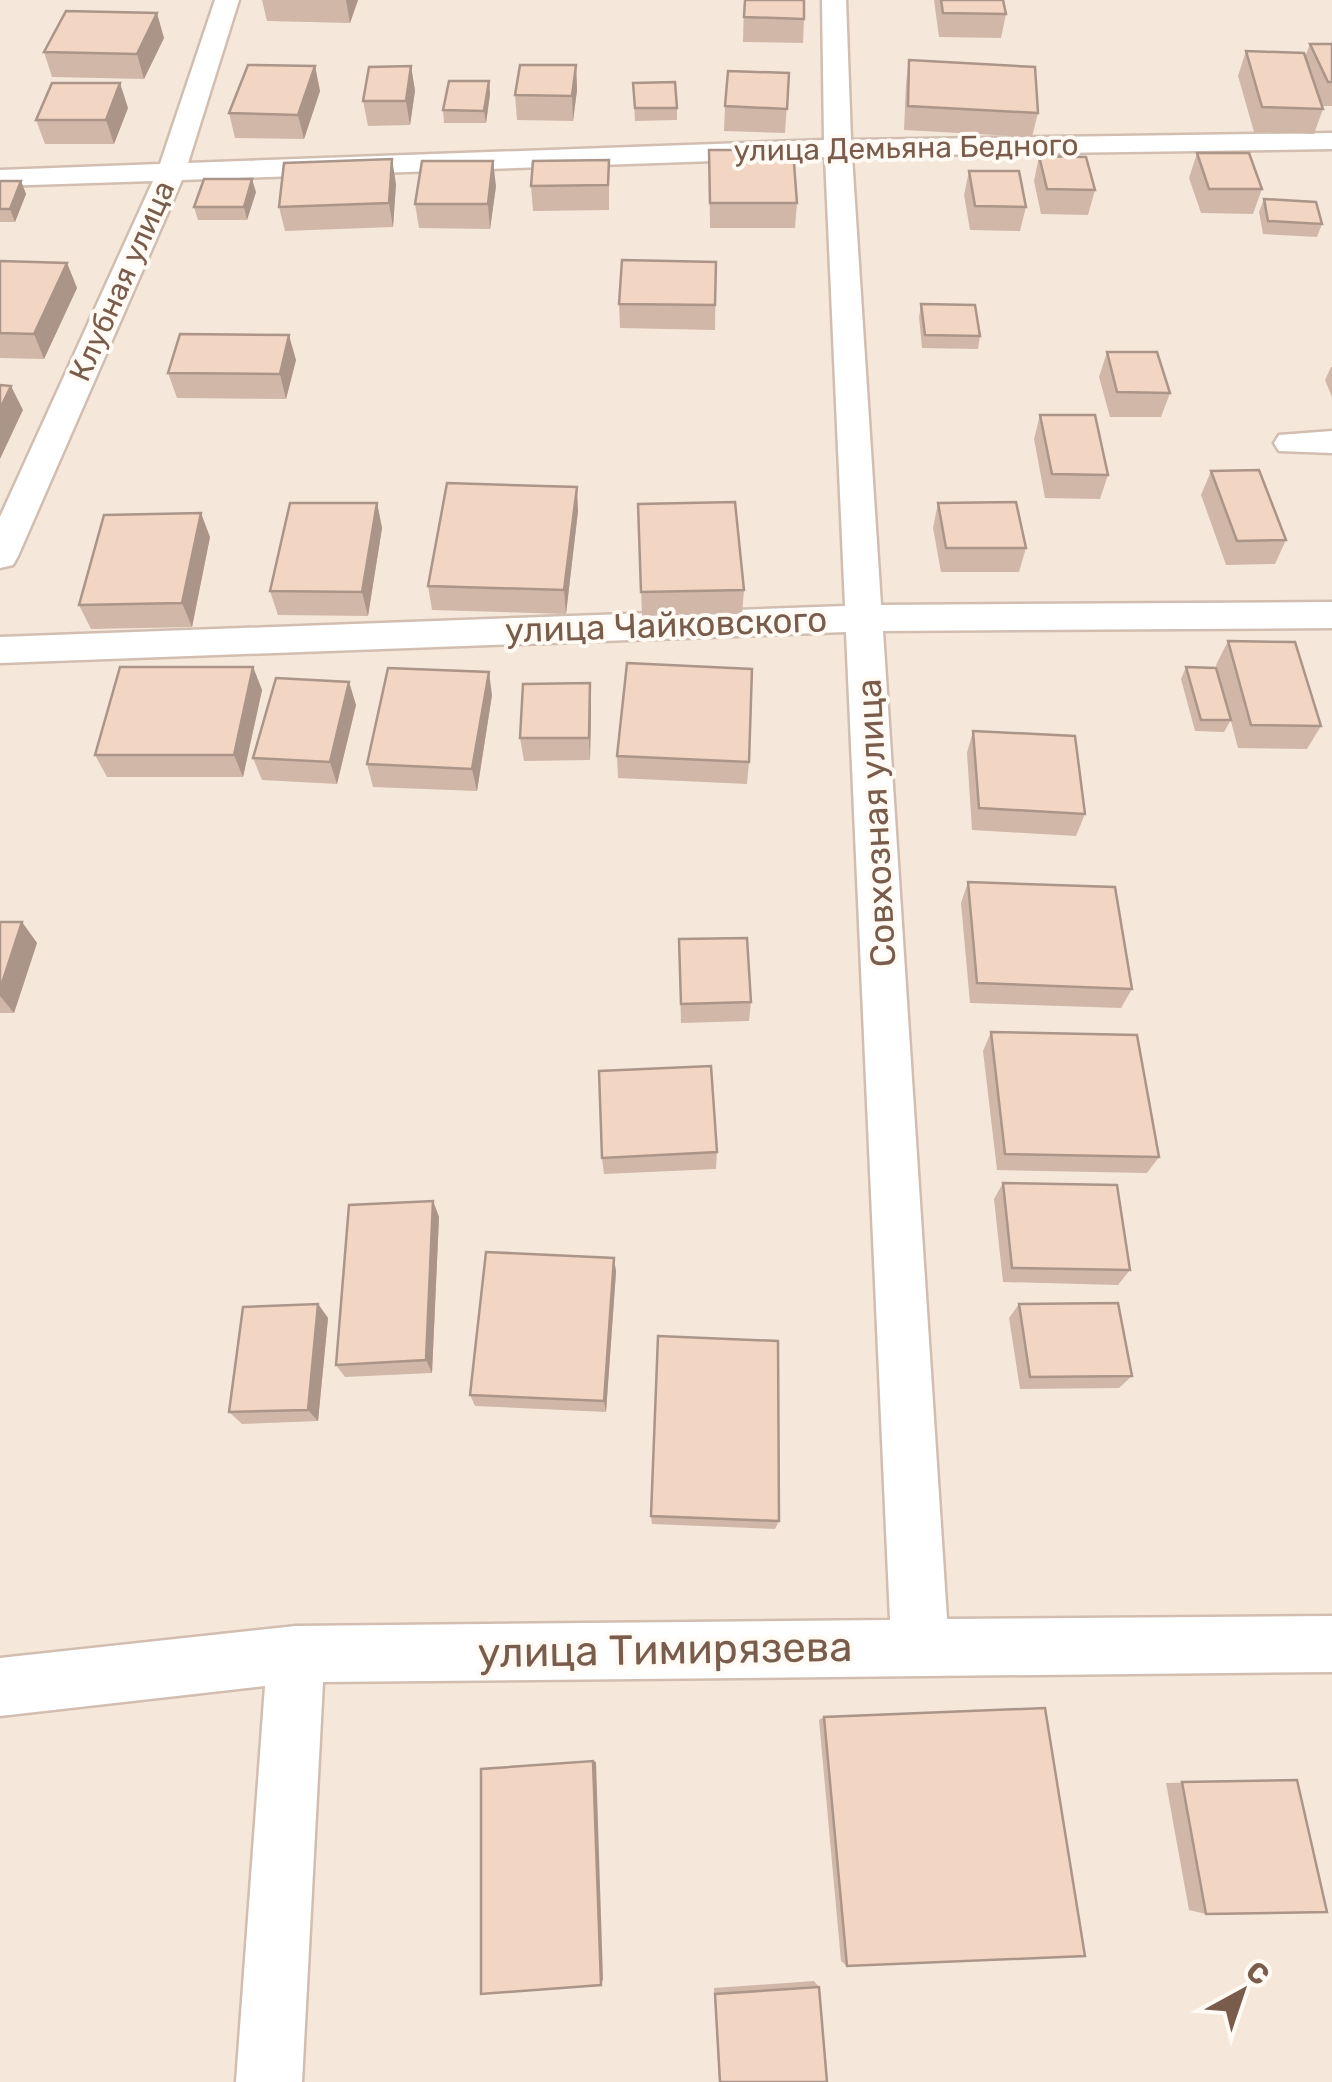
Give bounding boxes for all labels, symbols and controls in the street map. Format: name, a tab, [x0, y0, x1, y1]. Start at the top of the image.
street label: улица Демьяна Бедного	[733, 127, 1079, 169]
street label: Клубная улица	[62, 175, 182, 387]
street label: улица Чайковского	[504, 598, 828, 652]
street label: Совхозная улица	[847, 678, 905, 968]
street label: улица Тимирязева	[477, 1622, 853, 1678]
north arrow	[1192, 1942, 1292, 2042]
text: С	[1240, 1954, 1276, 1992]

